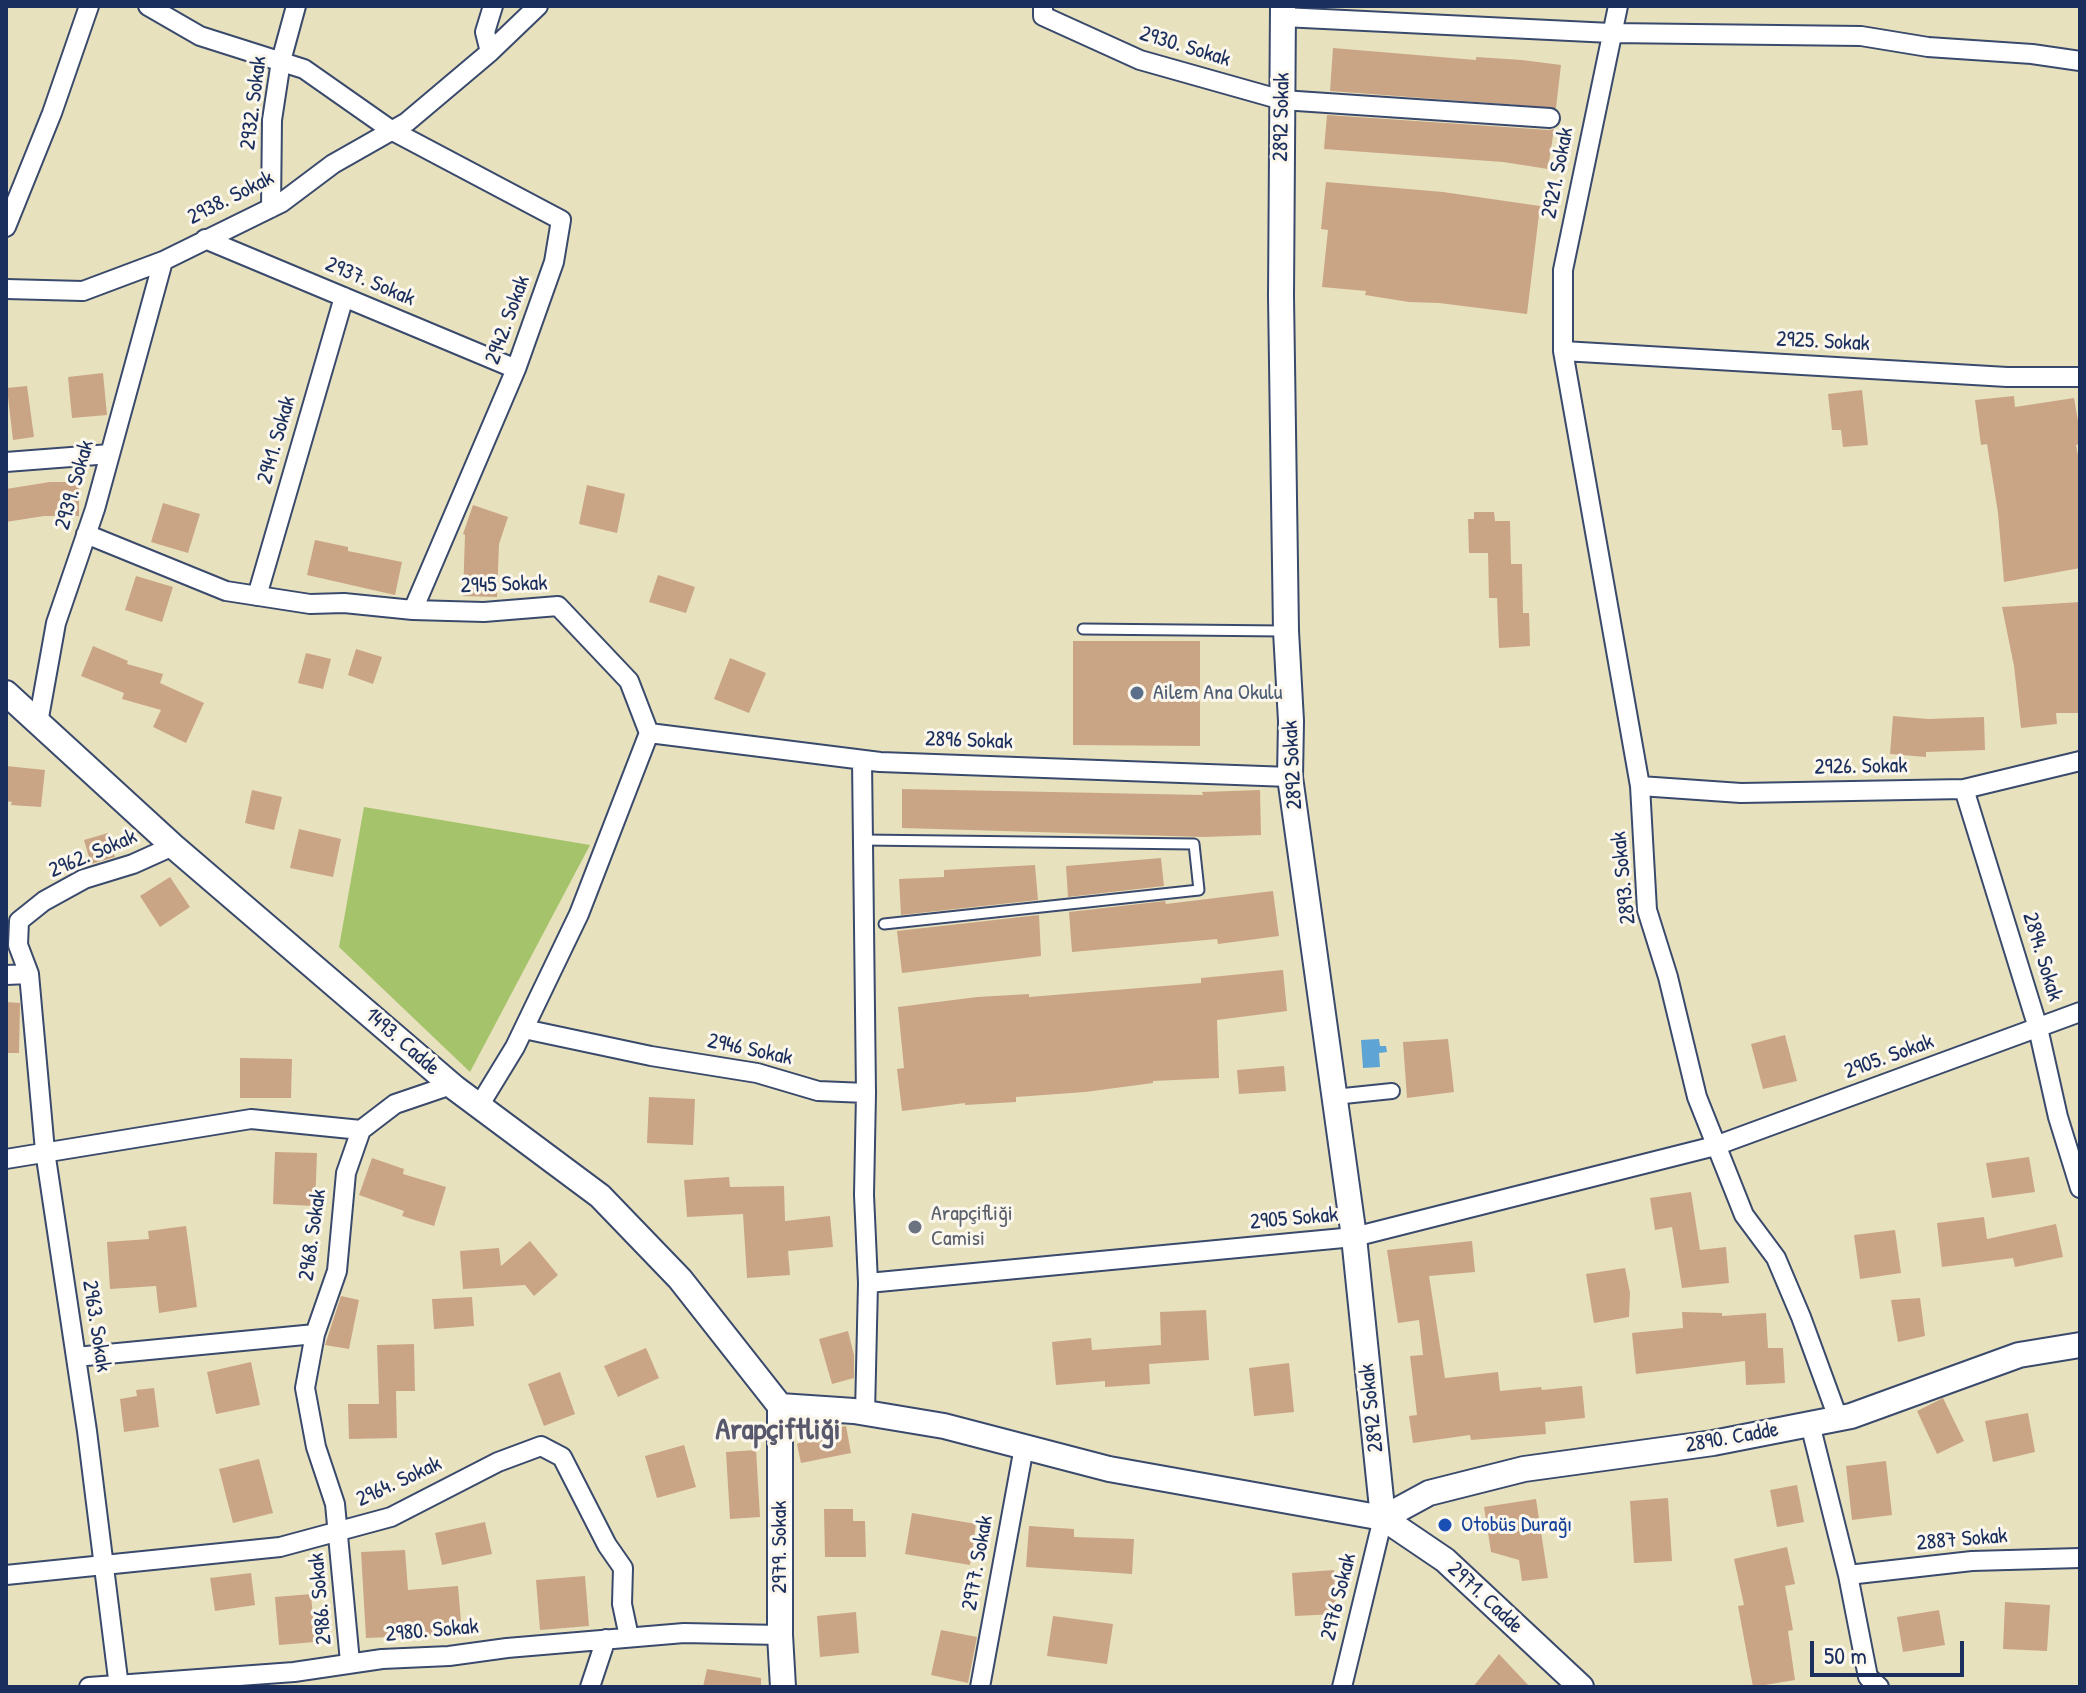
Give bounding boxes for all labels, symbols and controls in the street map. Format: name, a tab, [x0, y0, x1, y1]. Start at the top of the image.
street label: 2930. Sokak	[1136, 21, 1234, 73]
street label: 2932. Sokak	[235, 55, 273, 151]
street label: 2892 Sokak	[1268, 72, 1296, 162]
street label: 2921. Sokak	[1536, 125, 1580, 221]
street label: 2938. Sokak	[183, 165, 279, 231]
street label: 2937. Sokak	[321, 251, 419, 313]
street label: 2942. Sokak	[480, 272, 536, 368]
street label: 2925. Sokak	[1776, 326, 1870, 358]
street label: 2941. Sokak	[252, 393, 302, 487]
street label: 2939. Sokak	[50, 437, 100, 533]
street label: 2945 Sokak	[460, 570, 548, 600]
place label: Ailem Ana Okulu	[1153, 680, 1282, 706]
marker: Ailem Ana Okulu	[1128, 684, 1146, 702]
street label: 2892 Sokak	[1277, 720, 1309, 810]
street label: 2896 Sokak	[925, 726, 1013, 756]
street label: 2926. Sokak	[1814, 753, 1908, 781]
street label: 2962. Sokak	[45, 824, 141, 884]
street label: 2893. Sokak	[1606, 830, 1642, 926]
street label: 2894. Sokak	[2016, 909, 2068, 1005]
street label: 1493. Cadde	[359, 1002, 445, 1082]
street label: 2946 Sokak	[705, 1028, 795, 1072]
street label: 2905. Sokak	[1841, 1029, 1937, 1085]
street label: 2968. Sokak	[294, 1187, 332, 1283]
place label: Arapçifliği Camisi	[931, 1201, 1013, 1252]
street label: 2905 Sokak	[1249, 1202, 1339, 1236]
marker: Arapçifliği Camisi	[906, 1218, 924, 1236]
street label: 2963. Sokak	[76, 1278, 116, 1374]
street label: 2892 Sokak	[1354, 1362, 1390, 1454]
district label: Arapçiftliği	[715, 1413, 841, 1449]
street label: 2890. Cadde	[1683, 1417, 1781, 1459]
street label: 2964. Sokak	[352, 1451, 446, 1513]
street label: 2979. Sokak	[767, 1501, 793, 1593]
place label: Otobüs Durağı	[1461, 1512, 1572, 1538]
street label: 2977. Sokak	[957, 1514, 999, 1612]
marker: Otobüs Durağı	[1436, 1516, 1454, 1534]
street label: 2887 Sokak	[1915, 1523, 2009, 1557]
street label: 2976 Sokak	[1315, 1551, 1363, 1643]
street label: 2986. Sokak	[304, 1552, 338, 1646]
street label: 2971. Cadde	[1442, 1556, 1528, 1640]
street label: 2980. Sokak	[384, 1614, 480, 1648]
scale bar	[1814, 1625, 1968, 1675]
text: 50 m	[1824, 1639, 1867, 1671]

